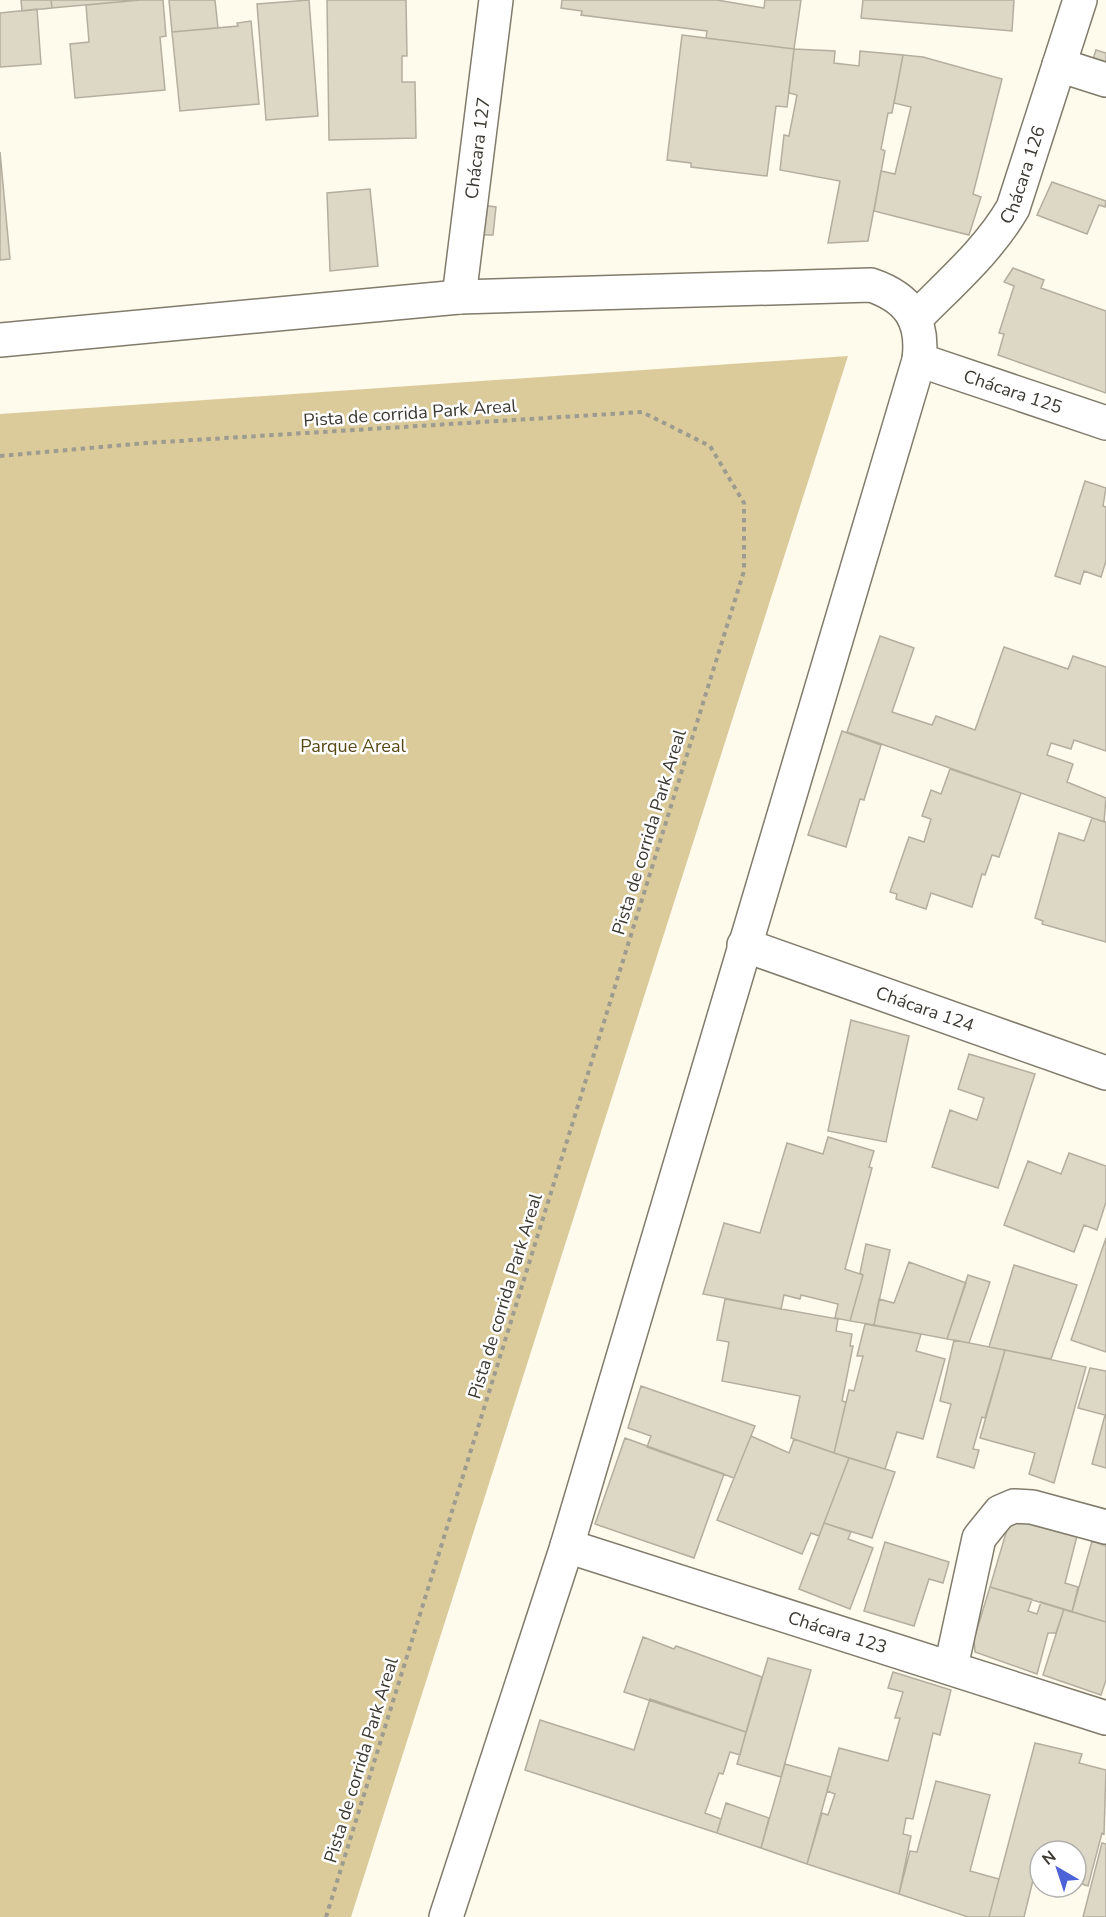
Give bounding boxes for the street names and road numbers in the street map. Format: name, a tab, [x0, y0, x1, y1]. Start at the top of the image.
street label: Chácara 127	[459, 96, 496, 201]
street label: Chácara 126	[994, 123, 1051, 229]
street label: Chácara 125	[960, 364, 1065, 419]
street label: Pista de corrida Park Areal	[303, 394, 518, 432]
street label: Pista de corrida Park Areal	[606, 726, 692, 938]
street label: Chácara 124	[873, 981, 978, 1038]
street label: Pista de corrida Park Areal	[462, 1190, 548, 1402]
street label: Chácara 123	[785, 1605, 890, 1659]
street label: Pista de corrida Park Areal	[318, 1654, 404, 1866]

